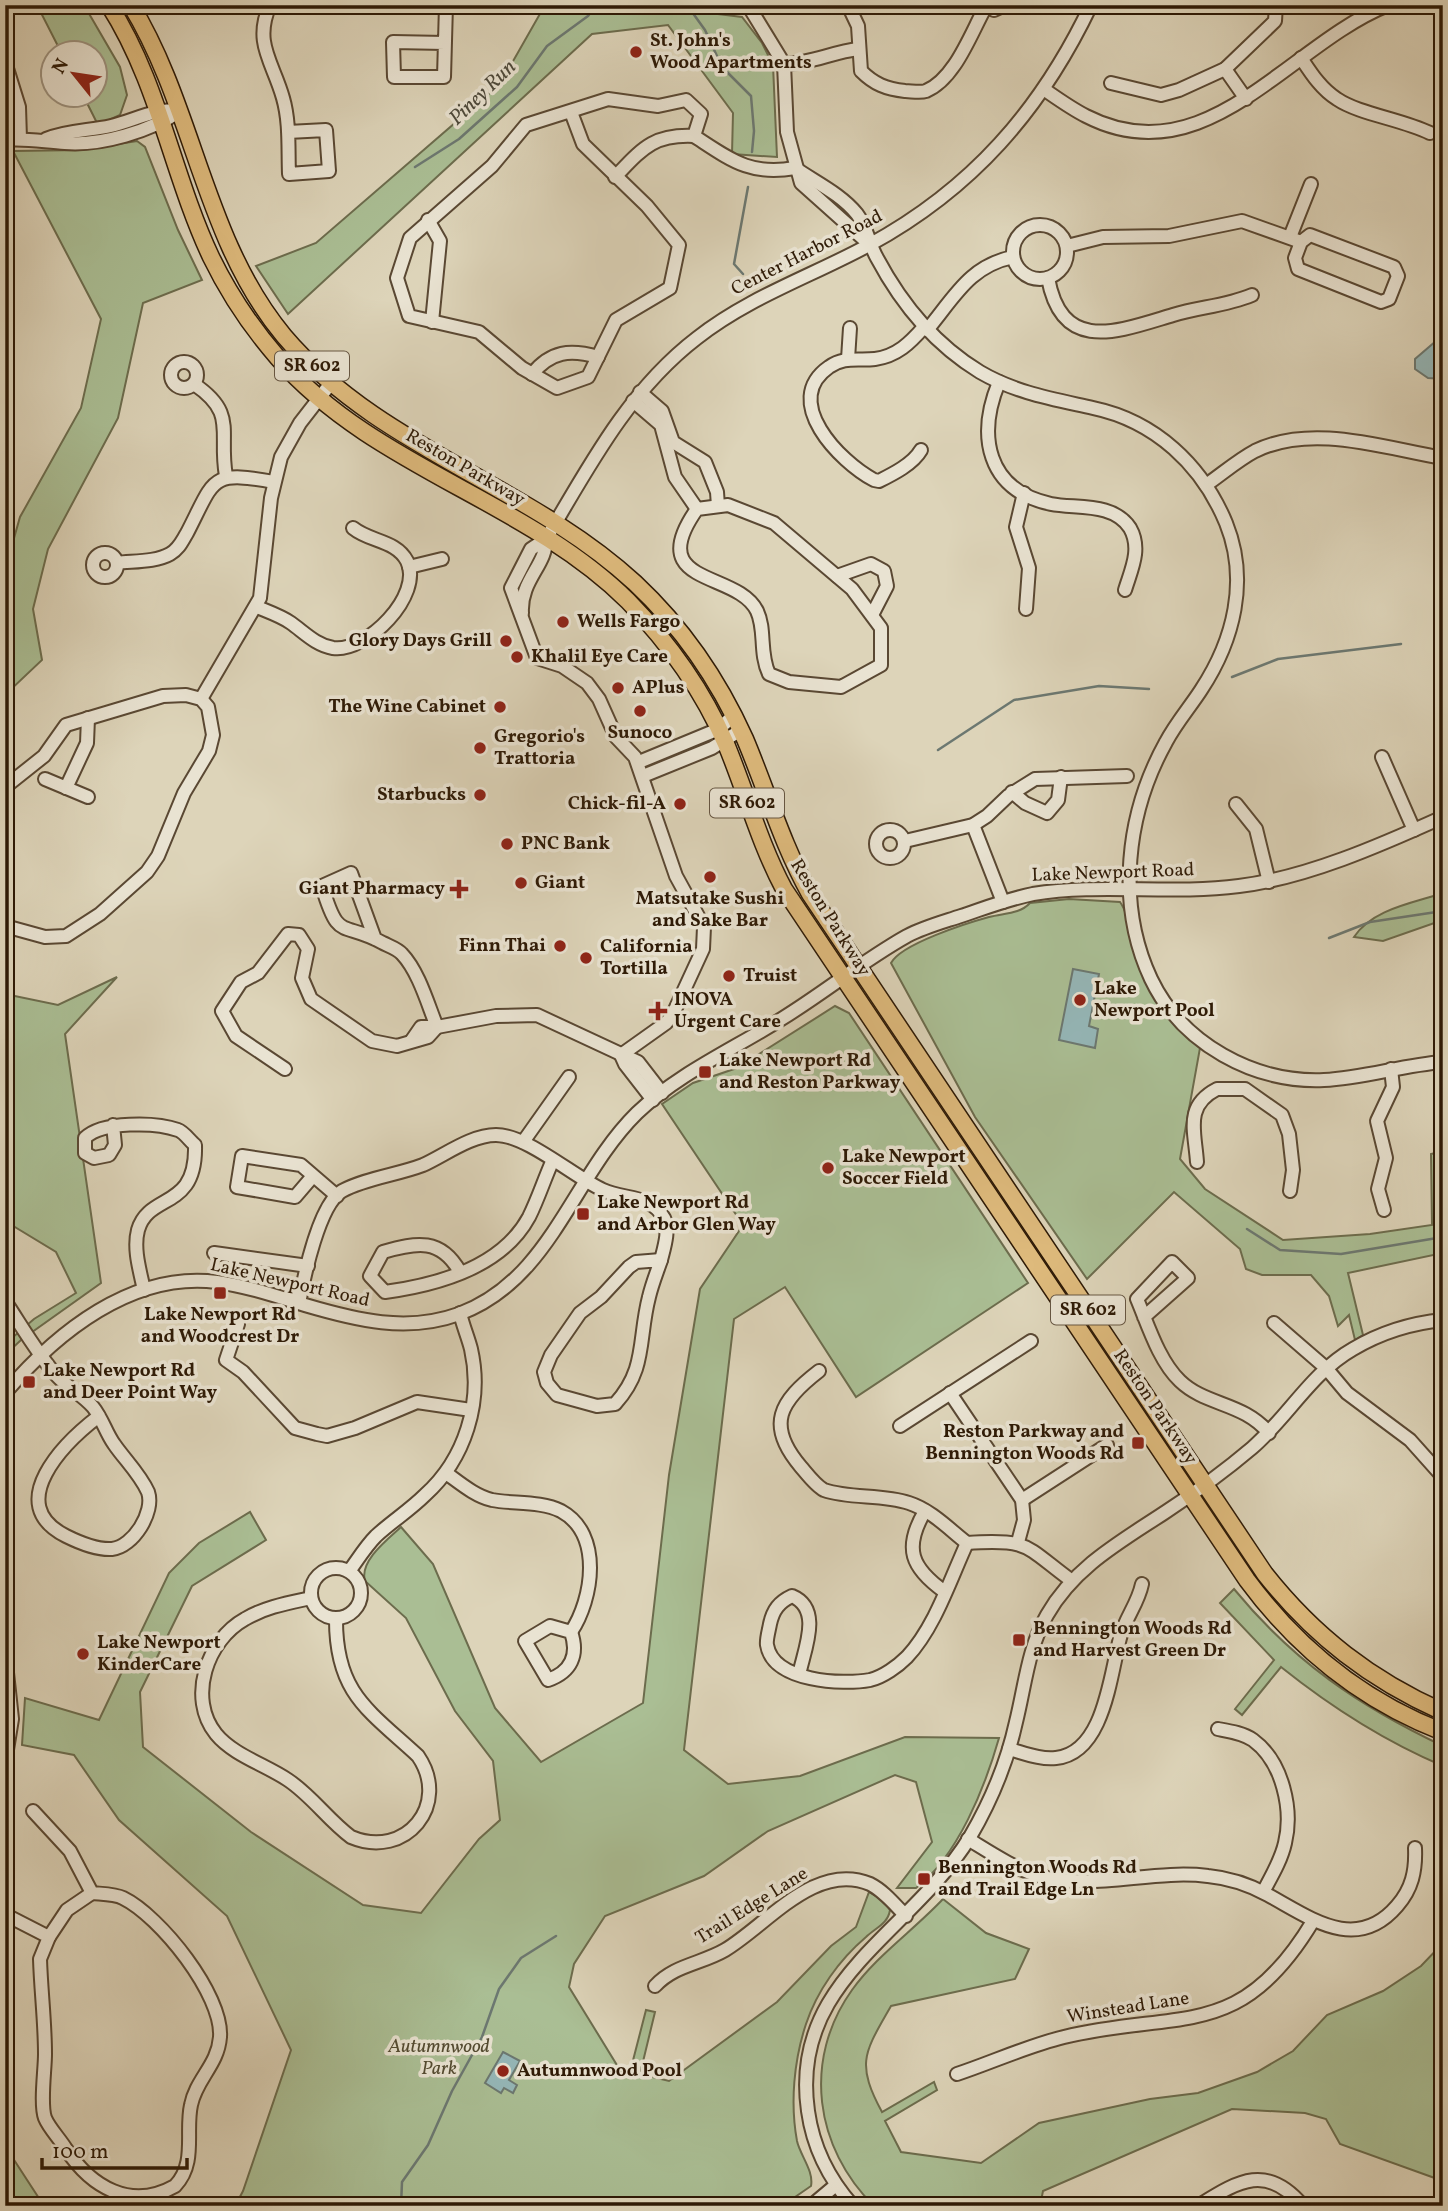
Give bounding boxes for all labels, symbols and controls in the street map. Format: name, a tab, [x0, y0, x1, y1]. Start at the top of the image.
place label: St. John's Wood Apartments	[650, 28, 812, 76]
north arrow	[38, 38, 108, 108]
marker: St. John's Wood Apartments	[628, 44, 644, 60]
water label: Piney Run	[443, 53, 523, 132]
text: N	[46, 54, 76, 79]
street label: Center Harbor Road	[727, 204, 887, 302]
road number: SR 602	[275, 352, 349, 380]
street label: Reston Parkway	[400, 423, 530, 513]
place label: Wells Fargo	[577, 609, 681, 635]
marker: Wells Fargo	[555, 614, 571, 630]
place label: Glory Days Grill	[349, 628, 492, 654]
marker: Glory Days Grill	[498, 633, 514, 649]
place label: Khalil Eye Care	[531, 644, 668, 670]
marker: Khalil Eye Care	[509, 649, 525, 665]
place label: APlus	[632, 675, 685, 701]
marker: APlus	[610, 680, 626, 696]
place label: The Wine Cabinet	[328, 694, 486, 720]
marker: The Wine Cabinet	[492, 699, 508, 715]
marker: Sunoco	[632, 703, 648, 719]
place label: Sunoco	[607, 720, 673, 746]
place label: Gregorio's Trattoria	[494, 724, 585, 772]
marker: Gregorio's Trattoria	[472, 740, 488, 756]
place label: Starbucks	[377, 782, 466, 808]
marker: Starbucks	[472, 787, 488, 803]
road number: SR 602	[710, 788, 784, 818]
place label: Chick-fil-A	[568, 791, 666, 817]
marker: Chick-fil-A	[672, 796, 688, 812]
place label: PNC Bank	[521, 831, 611, 857]
marker: PNC Bank	[499, 836, 515, 852]
street label: Reston Parkway	[783, 854, 877, 982]
street label: Lake Newport Road	[1031, 857, 1195, 889]
marker: Matsutake Sushi and Sake Bar	[702, 869, 718, 885]
place label: Giant	[535, 870, 585, 896]
marker: Giant	[513, 875, 529, 891]
place label: Giant Pharmacy	[299, 876, 445, 902]
marker: Giant Pharmacy	[451, 881, 467, 897]
place label: Matsutake Sushi and Sake Bar	[636, 886, 784, 934]
place label: Finn Thai	[459, 933, 546, 959]
place label: California Tortilla	[600, 934, 693, 982]
marker: Finn Thai	[552, 938, 568, 954]
marker: California Tortilla	[578, 950, 594, 966]
place label: Truist	[743, 963, 797, 989]
marker: Truist	[721, 968, 737, 984]
place label: Lake Newport Pool	[1094, 976, 1215, 1024]
place label: INOVA Urgent Care	[674, 987, 781, 1035]
marker: Lake Newport Pool	[1072, 992, 1088, 1008]
marker: INOVA Urgent Care	[648, 1001, 668, 1021]
place label: Lake Newport Rd and Reston Parkway	[719, 1048, 901, 1096]
marker: Lake Newport Rd and Reston Parkway	[697, 1064, 713, 1080]
place label: Lake Newport Soccer Field	[842, 1144, 966, 1192]
marker: Lake Newport Soccer Field	[820, 1160, 836, 1176]
place label: Lake Newport Rd and Arbor Glen Way	[597, 1190, 776, 1238]
marker: Lake Newport Rd and Arbor Glen Way	[575, 1206, 591, 1222]
street label: Lake Newport Road	[208, 1252, 372, 1314]
marker: Lake Newport Rd and Woodcrest Dr	[212, 1285, 228, 1301]
road number: SR 602	[1051, 1296, 1125, 1324]
place label: Lake Newport Rd and Woodcrest Dr	[141, 1302, 299, 1350]
street label: Reston Parkway	[1107, 1344, 1203, 1470]
place label: Lake Newport Rd and Deer Point Way	[43, 1358, 218, 1406]
marker: Lake Newport Rd and Deer Point Way	[21, 1374, 37, 1390]
place label: Reston Parkway and Bennington Woods Rd	[925, 1419, 1124, 1467]
marker: Reston Parkway and Bennington Woods Rd	[1130, 1435, 1146, 1451]
place label: Bennington Woods Rd and Harvest Green Dr	[1033, 1616, 1232, 1664]
place label: Lake Newport KinderCare	[97, 1630, 221, 1678]
marker: Bennington Woods Rd and Harvest Green Dr	[1011, 1632, 1027, 1648]
marker: Lake Newport KinderCare	[75, 1646, 91, 1662]
place label: Bennington Woods Rd and Trail Edge Ln	[938, 1855, 1137, 1903]
street label: Trail Edge Lane	[691, 1861, 813, 1951]
marker: Bennington Woods Rd and Trail Edge Ln	[916, 1871, 932, 1887]
street label: Winstead Lane	[1065, 1985, 1191, 2031]
park label: Autumnwood Park	[387, 2034, 490, 2082]
place label: Autumnwood Pool	[517, 2058, 682, 2084]
marker: Autumnwood Pool	[495, 2063, 511, 2079]
scale bar	[42, 2127, 187, 2171]
text: 100 m	[52, 2138, 109, 2167]

